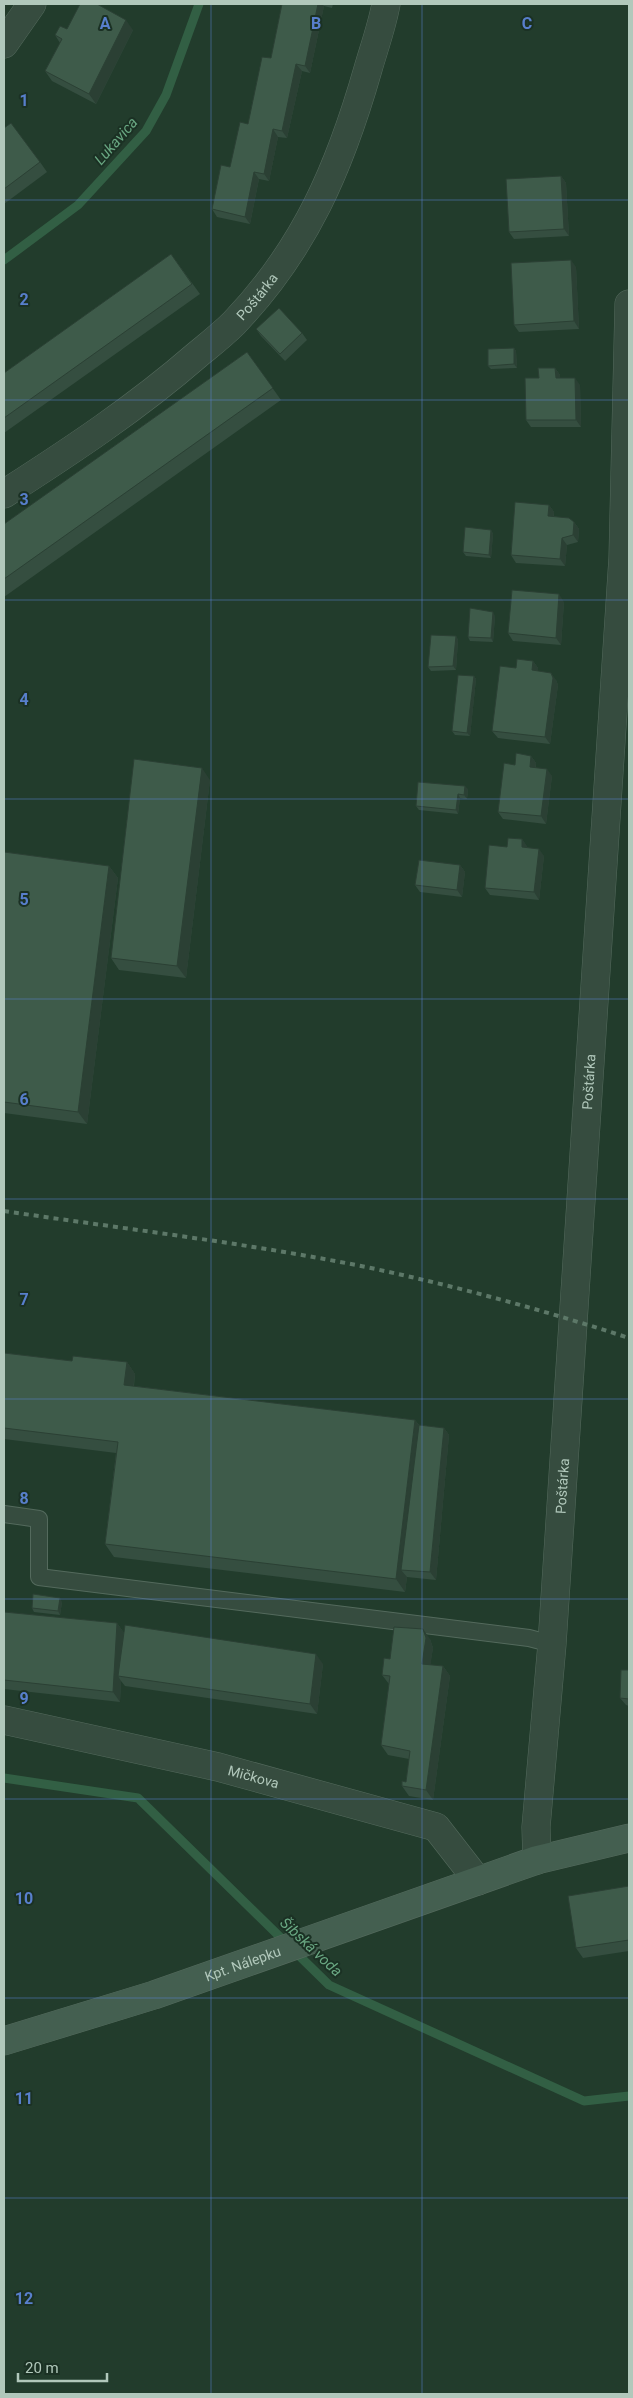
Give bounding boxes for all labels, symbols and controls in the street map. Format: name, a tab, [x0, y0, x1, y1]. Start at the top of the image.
text: A	[100, 14, 111, 33]
text: B	[311, 14, 321, 33]
text: C	[522, 14, 532, 33]
text: 1	[19, 91, 29, 110]
water label: Lukavica	[91, 114, 141, 168]
street label: Poštárka	[233, 270, 281, 323]
text: 2	[19, 290, 29, 309]
text: 3	[19, 490, 29, 509]
text: 4	[19, 690, 29, 709]
text: 5	[19, 890, 29, 909]
street label: Poštárka	[579, 1054, 599, 1110]
text: 6	[19, 1090, 29, 1109]
text: 7	[19, 1290, 29, 1309]
street label: Poštárka	[553, 1458, 572, 1514]
text: 8	[19, 1489, 29, 1508]
text: 9	[19, 1689, 29, 1708]
street label: Mičkova	[226, 1762, 281, 1791]
text: 10	[15, 1889, 33, 1908]
water label: Šibská voda	[276, 1914, 346, 1980]
street label: Kpt. Nálepku	[203, 1943, 283, 1984]
text: 11	[15, 2089, 33, 2108]
text: 12	[15, 2289, 33, 2308]
scale bar	[18, 2350, 106, 2382]
text: 20 m	[25, 2359, 59, 2377]

